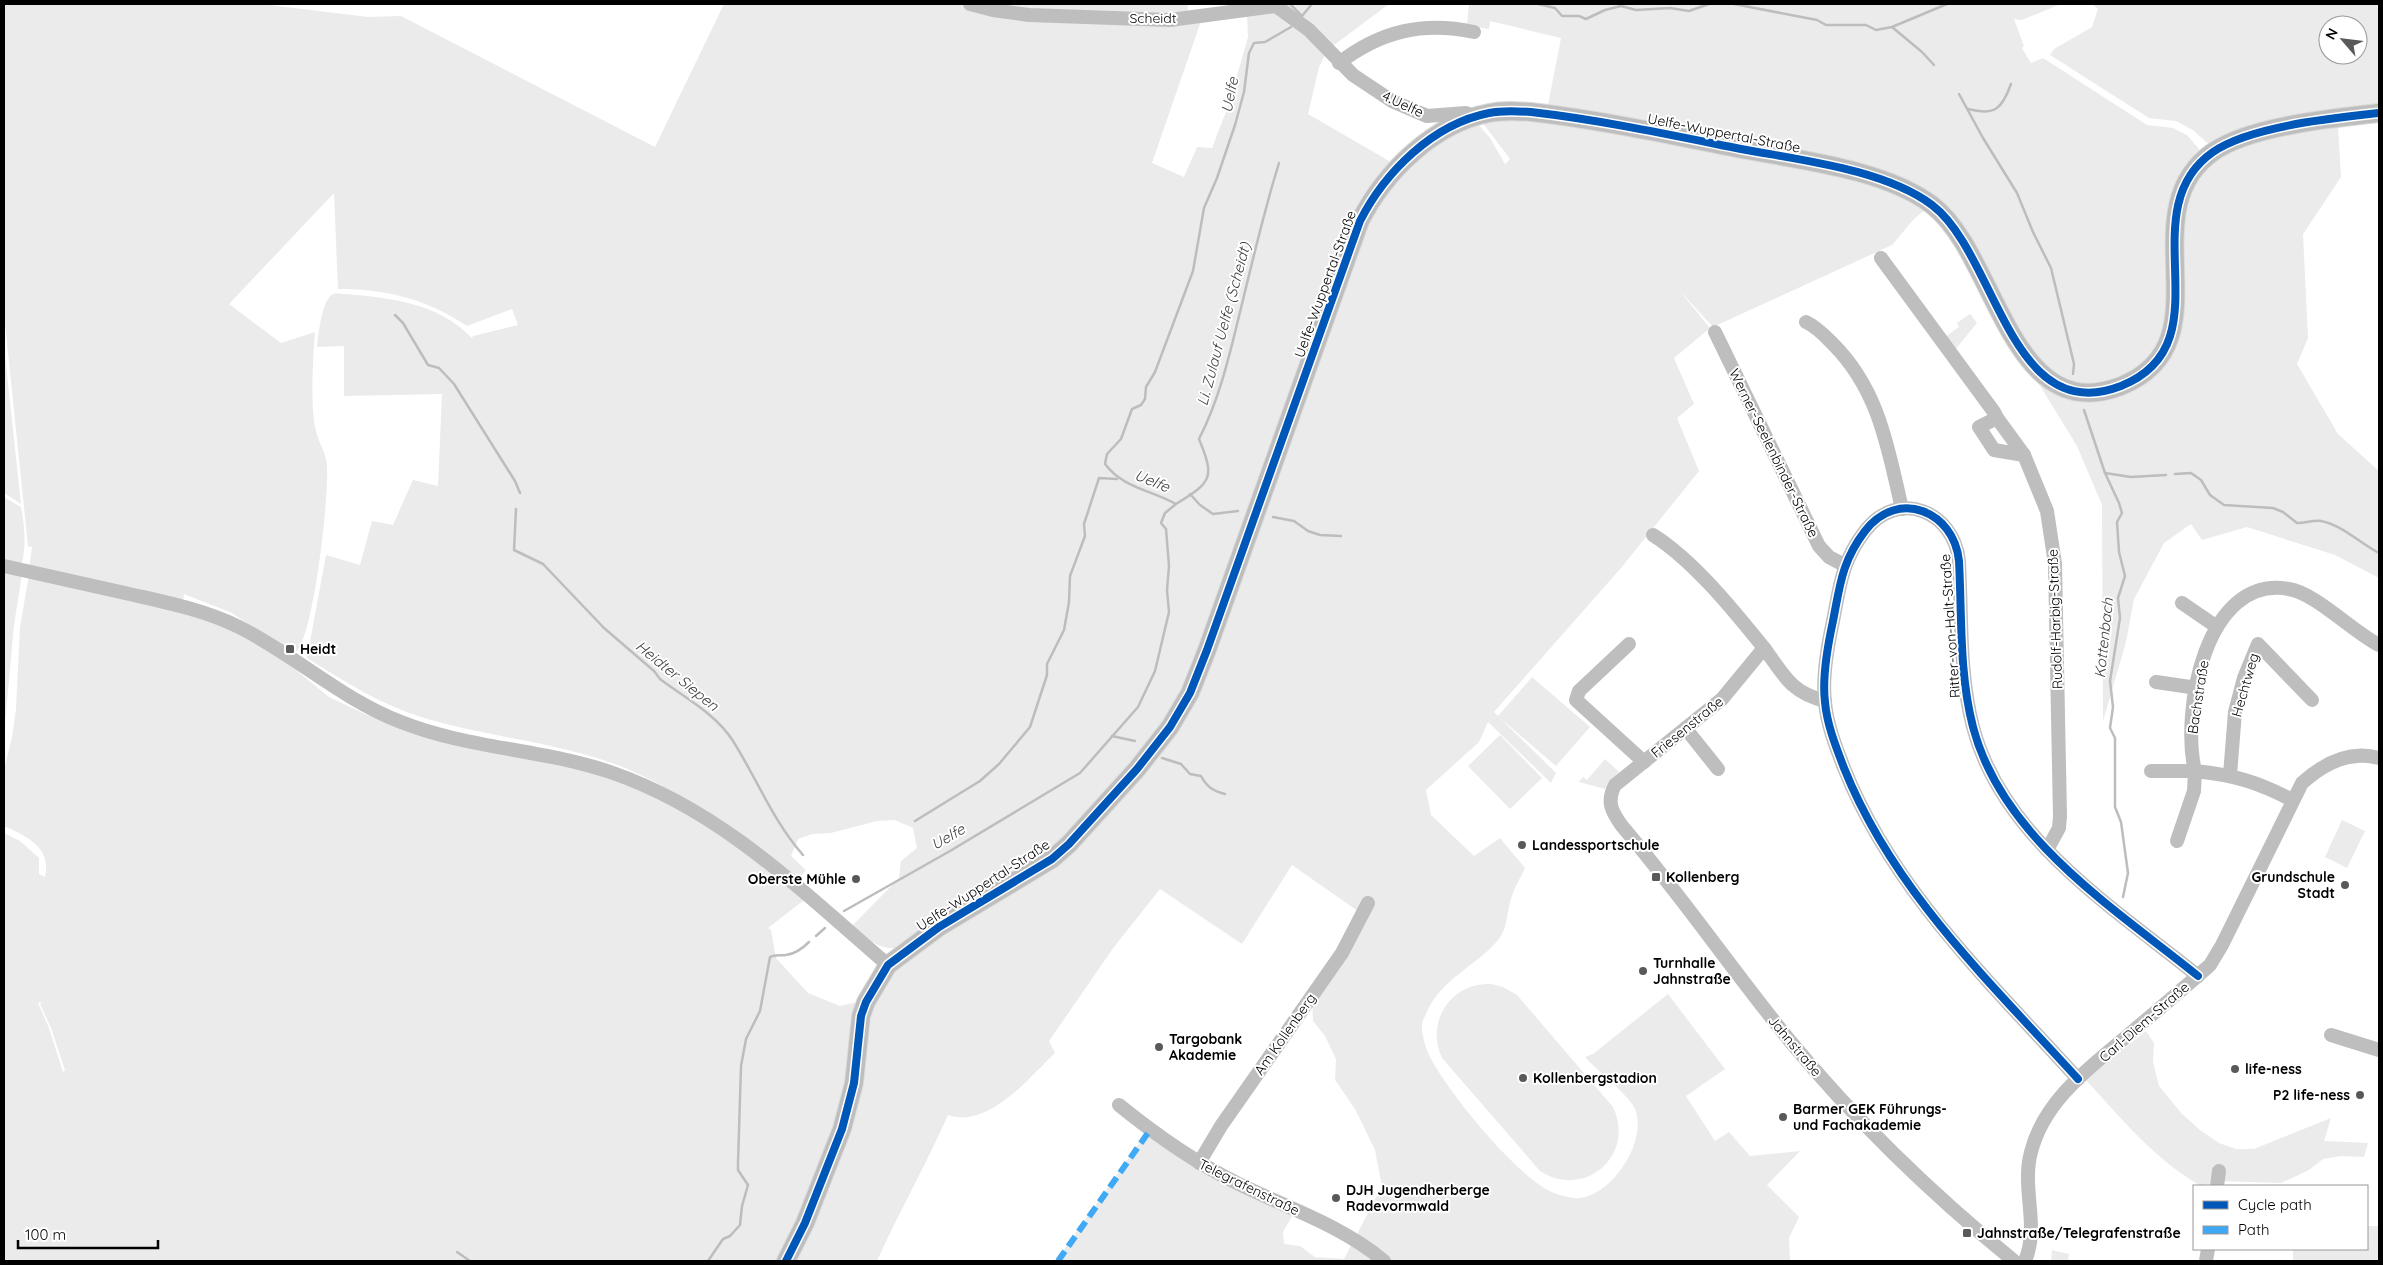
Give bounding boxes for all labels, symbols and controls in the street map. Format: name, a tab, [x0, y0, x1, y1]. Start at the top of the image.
street label: Scheidt	[1129, 9, 1177, 27]
north arrow	[2318, 15, 2368, 65]
text: N	[2321, 25, 2342, 43]
water label: Uelfe	[1217, 75, 1242, 114]
street label: 4.Uelfe	[1380, 87, 1427, 121]
street label: Uelfe-Wuppertal-Straße	[1646, 109, 1802, 157]
street label: Uelfe-Wuppertal-Straße	[1290, 208, 1360, 360]
water label: Li. Zulauf Uelfe (Scheidt)	[1193, 239, 1255, 408]
street label: Werner-Seelenbinder-Straße	[1725, 366, 1823, 541]
water label: Uelfe	[1132, 465, 1173, 496]
street label: Rudolf-Harbig-Straße	[2044, 549, 2066, 689]
street label: Ritter-von-Halt-Straße	[1936, 553, 1964, 699]
water label: Kottenbach	[2090, 596, 2117, 679]
water label: Heidter Siepen	[632, 636, 723, 715]
place label: Heidt	[300, 640, 336, 658]
marker: Heidt	[284, 643, 296, 655]
street label: Hechtweg	[2227, 651, 2263, 719]
street label: Bachstraße	[2183, 659, 2213, 735]
street label: Friesenstraße	[1647, 692, 1727, 762]
water label: Uelfe	[927, 819, 969, 854]
street label: Uelfe-Wuppertal-Straße	[913, 835, 1053, 935]
place label: Landessportschule	[1532, 836, 1660, 854]
marker: Landessportschule	[1516, 839, 1528, 851]
place label: Kollenberg	[1666, 868, 1740, 886]
place label: Grundschule Stadt	[2251, 868, 2335, 902]
place label: Oberste Mühle	[748, 870, 846, 888]
marker: Kollenberg	[1650, 871, 1662, 883]
marker: Oberste Mühle	[850, 873, 862, 885]
marker: Grundschule Stadt	[2339, 879, 2351, 891]
place label: Turnhalle Jahnstraße	[1653, 954, 1731, 988]
marker: Turnhalle Jahnstraße	[1637, 965, 1649, 977]
street label: Carl-Diem-Straße	[2095, 978, 2193, 1066]
street label: Am Kollenberg	[1250, 990, 1320, 1078]
street label: Jahnstraße	[1764, 1012, 1826, 1080]
place label: Targobank Akademie	[1169, 1030, 1242, 1064]
marker: Targobank Akademie	[1153, 1041, 1165, 1053]
place label: life-ness	[2245, 1060, 2302, 1078]
marker: life-ness	[2229, 1063, 2241, 1075]
place label: Kollenbergstadion	[1533, 1069, 1657, 1087]
marker: Kollenbergstadion	[1517, 1072, 1529, 1084]
place label: P2 life-ness	[2273, 1086, 2350, 1104]
marker: P2 life-ness	[2354, 1089, 2366, 1101]
place label: Barmer GEK Führungs- und Fachakademie	[1793, 1100, 1947, 1134]
marker: Barmer GEK Führungs- und Fachakademie	[1777, 1111, 1789, 1123]
street label: Telegrafenstraße	[1196, 1155, 1302, 1219]
place label: DJH Jugendherberge Radevormwald	[1346, 1181, 1490, 1215]
legend	[2193, 1185, 2368, 1250]
marker: DJH Jugendherberge Radevormwald	[1330, 1192, 1342, 1204]
text: Cycle path	[2238, 1195, 2312, 1214]
scale bar	[18, 1218, 158, 1250]
text: Path	[2238, 1220, 2270, 1239]
place label: Jahnstraße/Telegrafenstraße	[1977, 1224, 2181, 1242]
text: 100 m	[25, 1225, 66, 1244]
marker: Jahnstraße/Telegrafenstraße	[1961, 1227, 1973, 1239]

